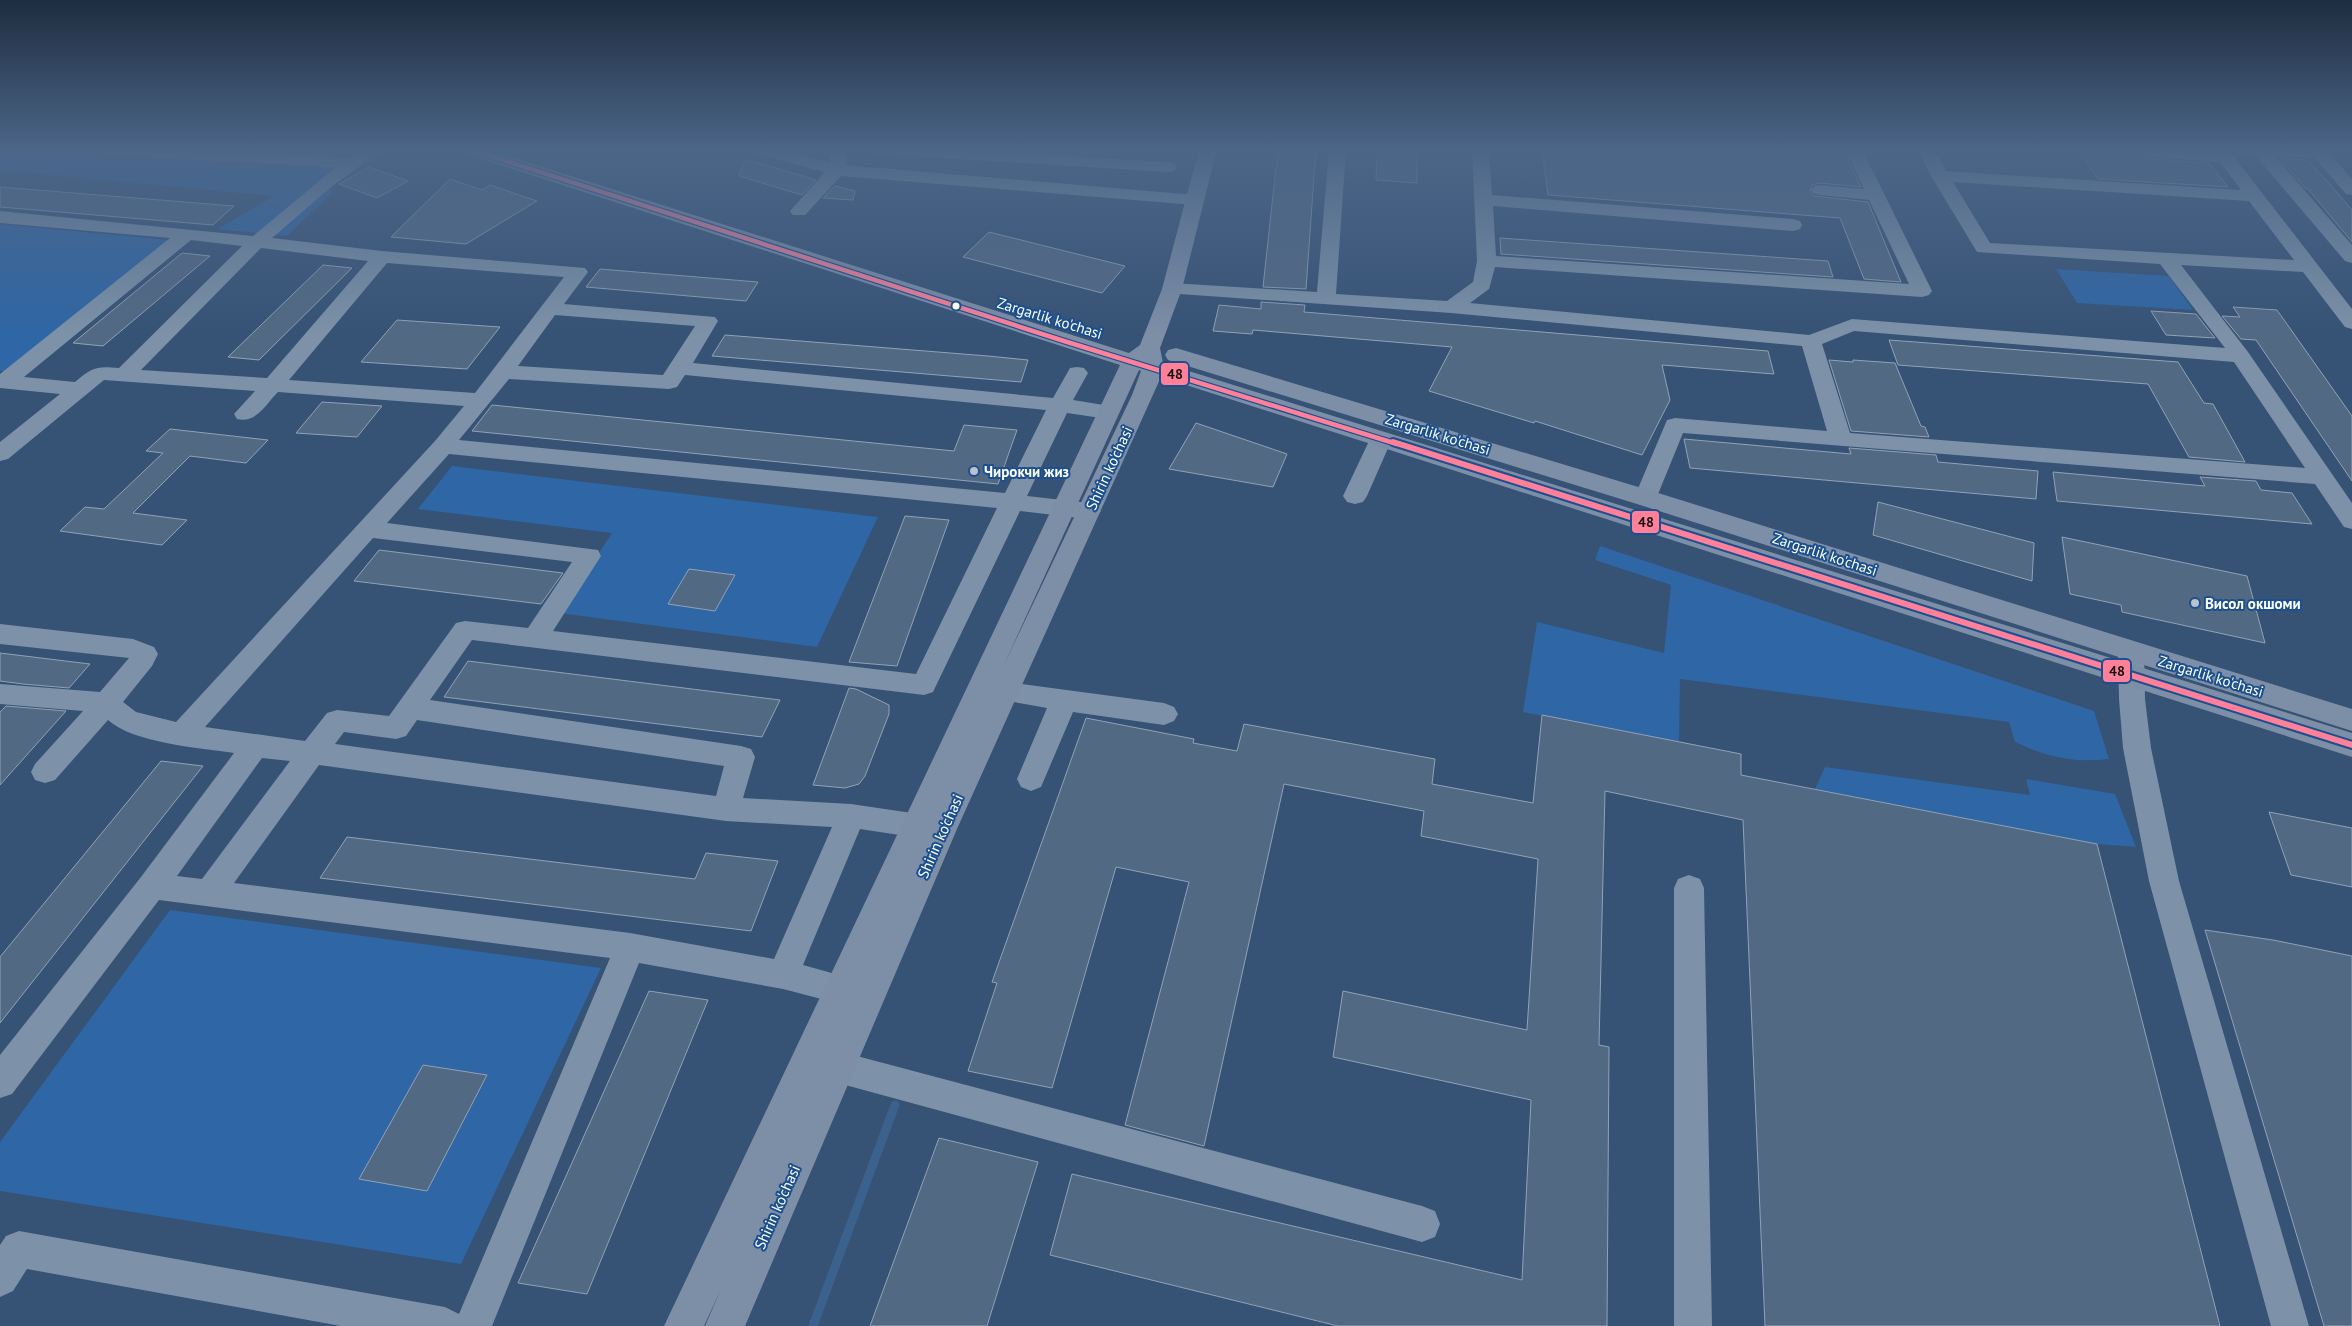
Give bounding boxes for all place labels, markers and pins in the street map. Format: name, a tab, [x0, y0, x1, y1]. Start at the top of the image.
unlabelled marker	[951, 301, 961, 311]
place label: Чирокчи жиз	[984, 462, 1069, 481]
marker: Чирокчи жиз	[968, 465, 980, 477]
place label: Висол окшоми	[2205, 594, 2301, 613]
marker: Висол окшоми	[2189, 597, 2201, 609]

